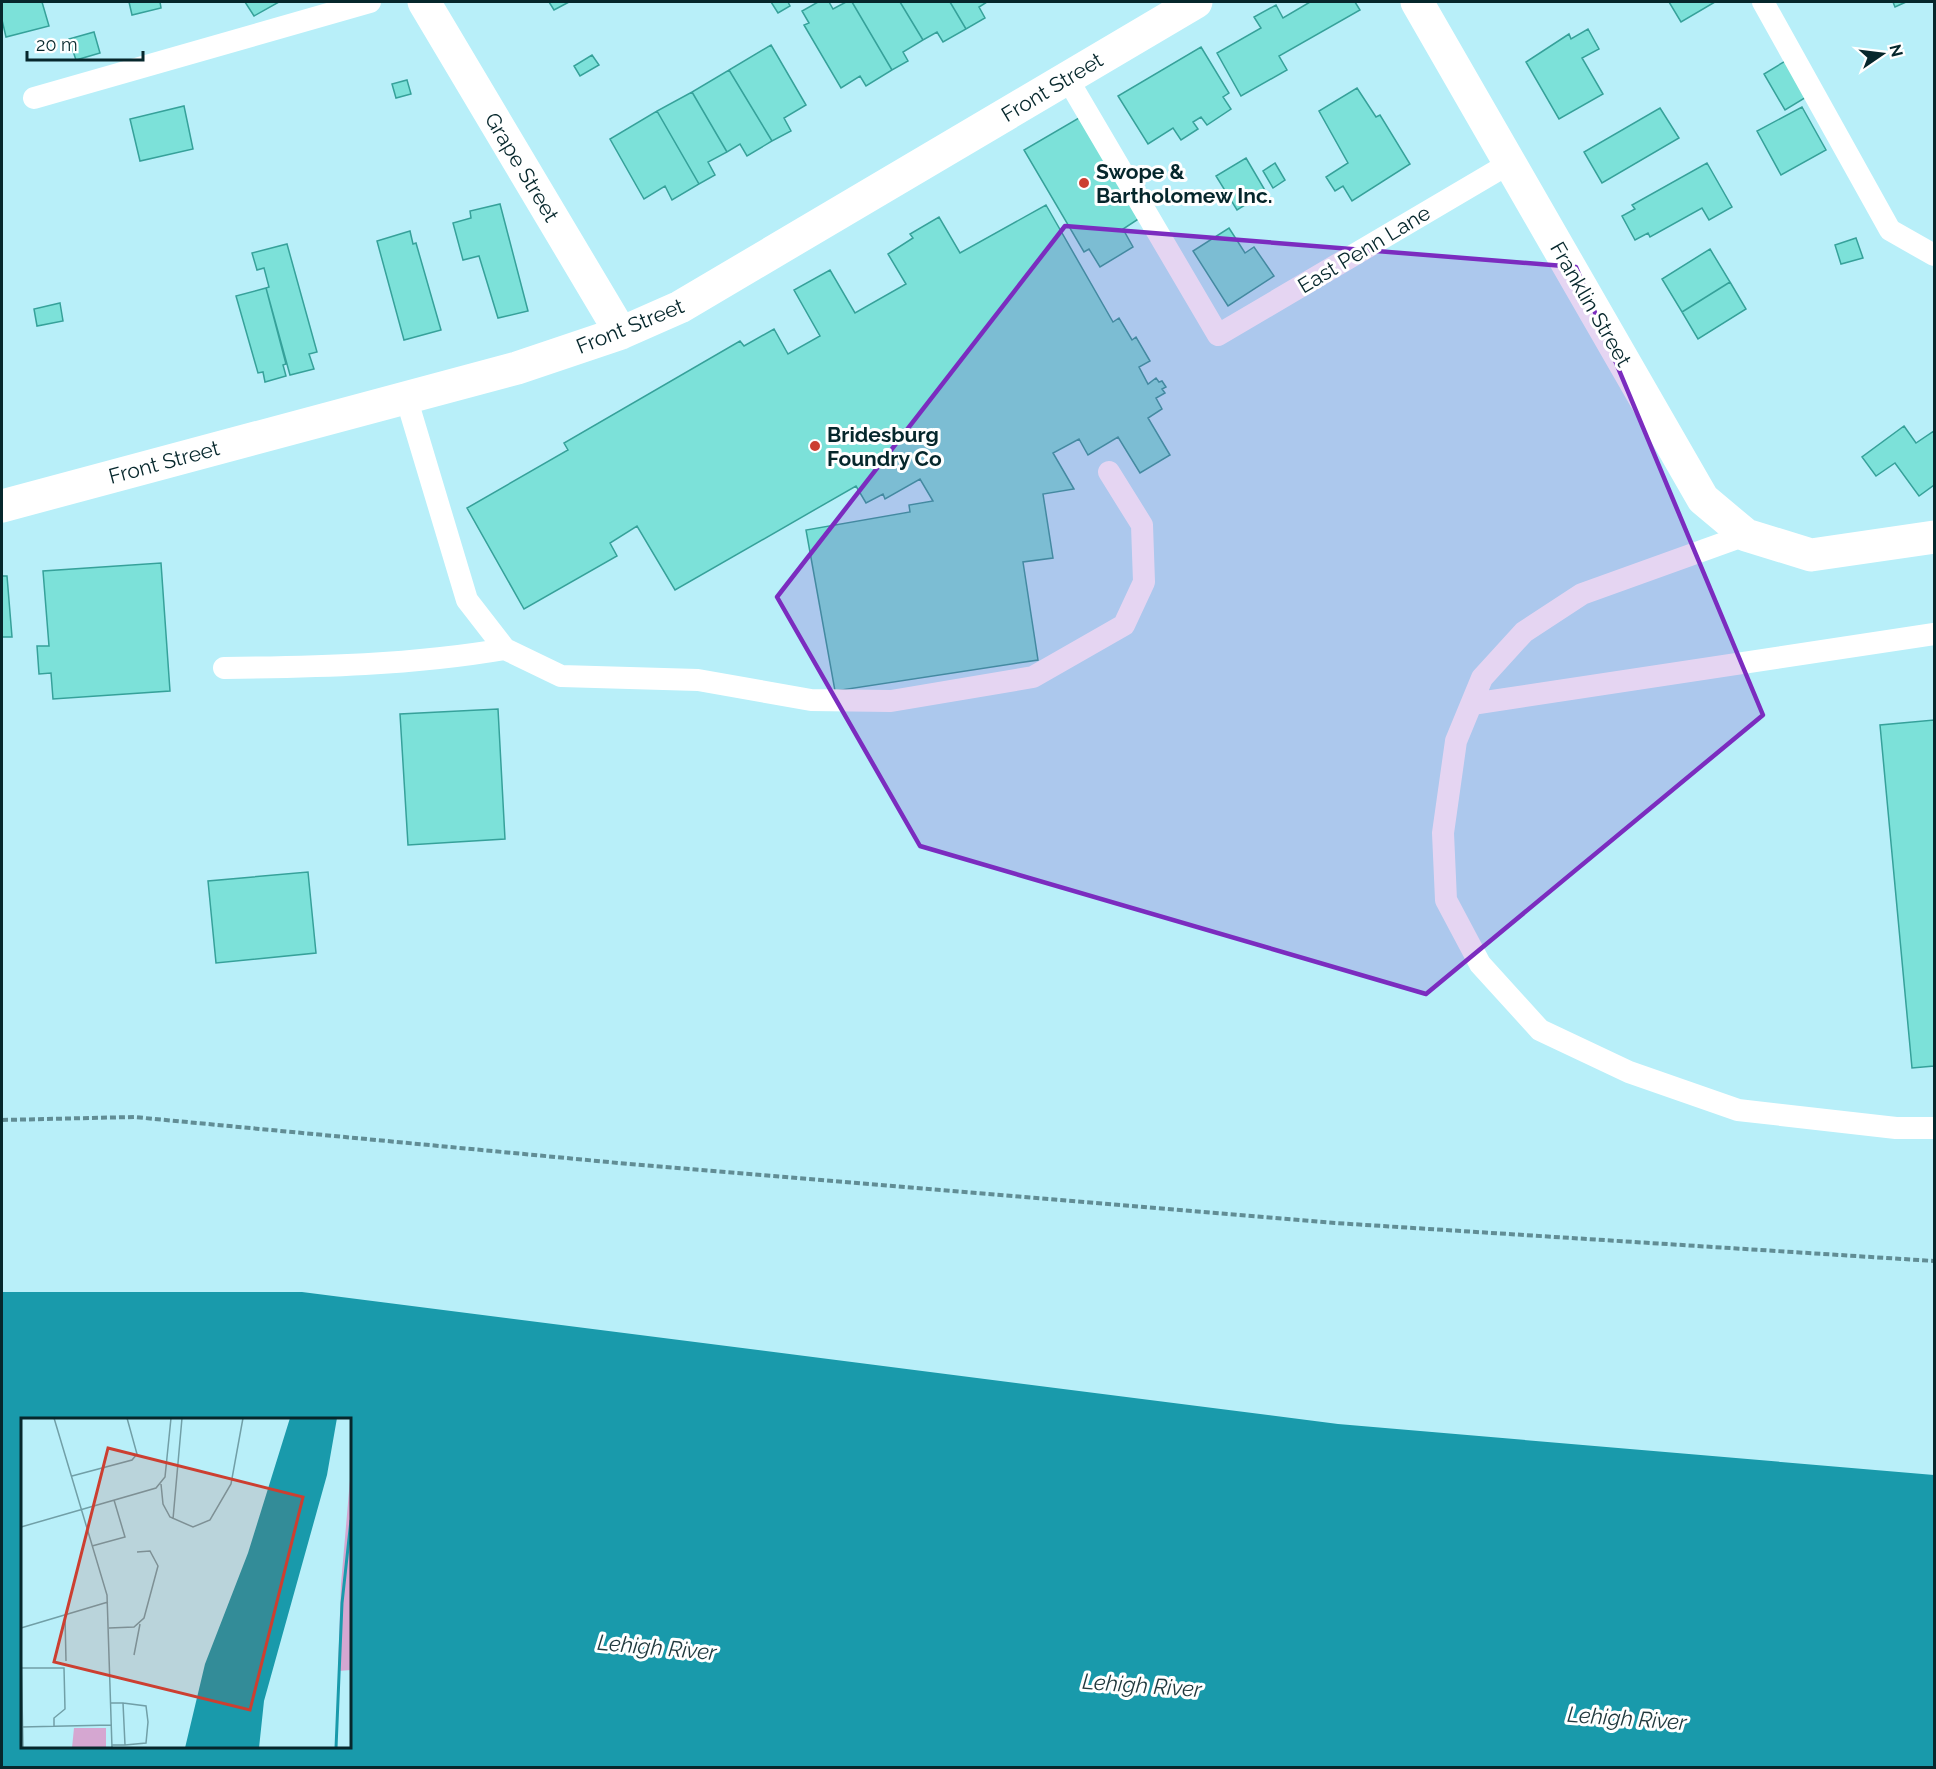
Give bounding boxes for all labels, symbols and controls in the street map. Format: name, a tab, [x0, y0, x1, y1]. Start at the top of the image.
scale bar	[27, 24, 142, 62]
north arrow	[1852, 24, 1912, 84]
text: 20 m	[36, 34, 78, 55]
text: N	[1885, 42, 1907, 59]
street label: Front Street	[997, 47, 1107, 127]
street label: Grape Street	[480, 108, 564, 226]
place label: Swope & Bartholomew Inc.	[1096, 159, 1272, 208]
marker: Swope & Bartholomew Inc.	[1077, 176, 1091, 190]
street label: East Penn Lane	[1293, 200, 1435, 298]
street label: Franklin Street	[1545, 237, 1637, 371]
street label: Front Street	[573, 293, 687, 359]
place label: Bridesburg Foundry Co	[827, 422, 942, 471]
street label: Front Street	[106, 435, 222, 489]
marker: Bridesburg Foundry Co	[808, 439, 822, 453]
inset map	[21, 1418, 351, 1748]
water label: Lehigh River	[596, 1629, 719, 1665]
water label: Lehigh River	[1081, 1668, 1204, 1702]
water label: Lehigh River	[1566, 1701, 1689, 1735]

